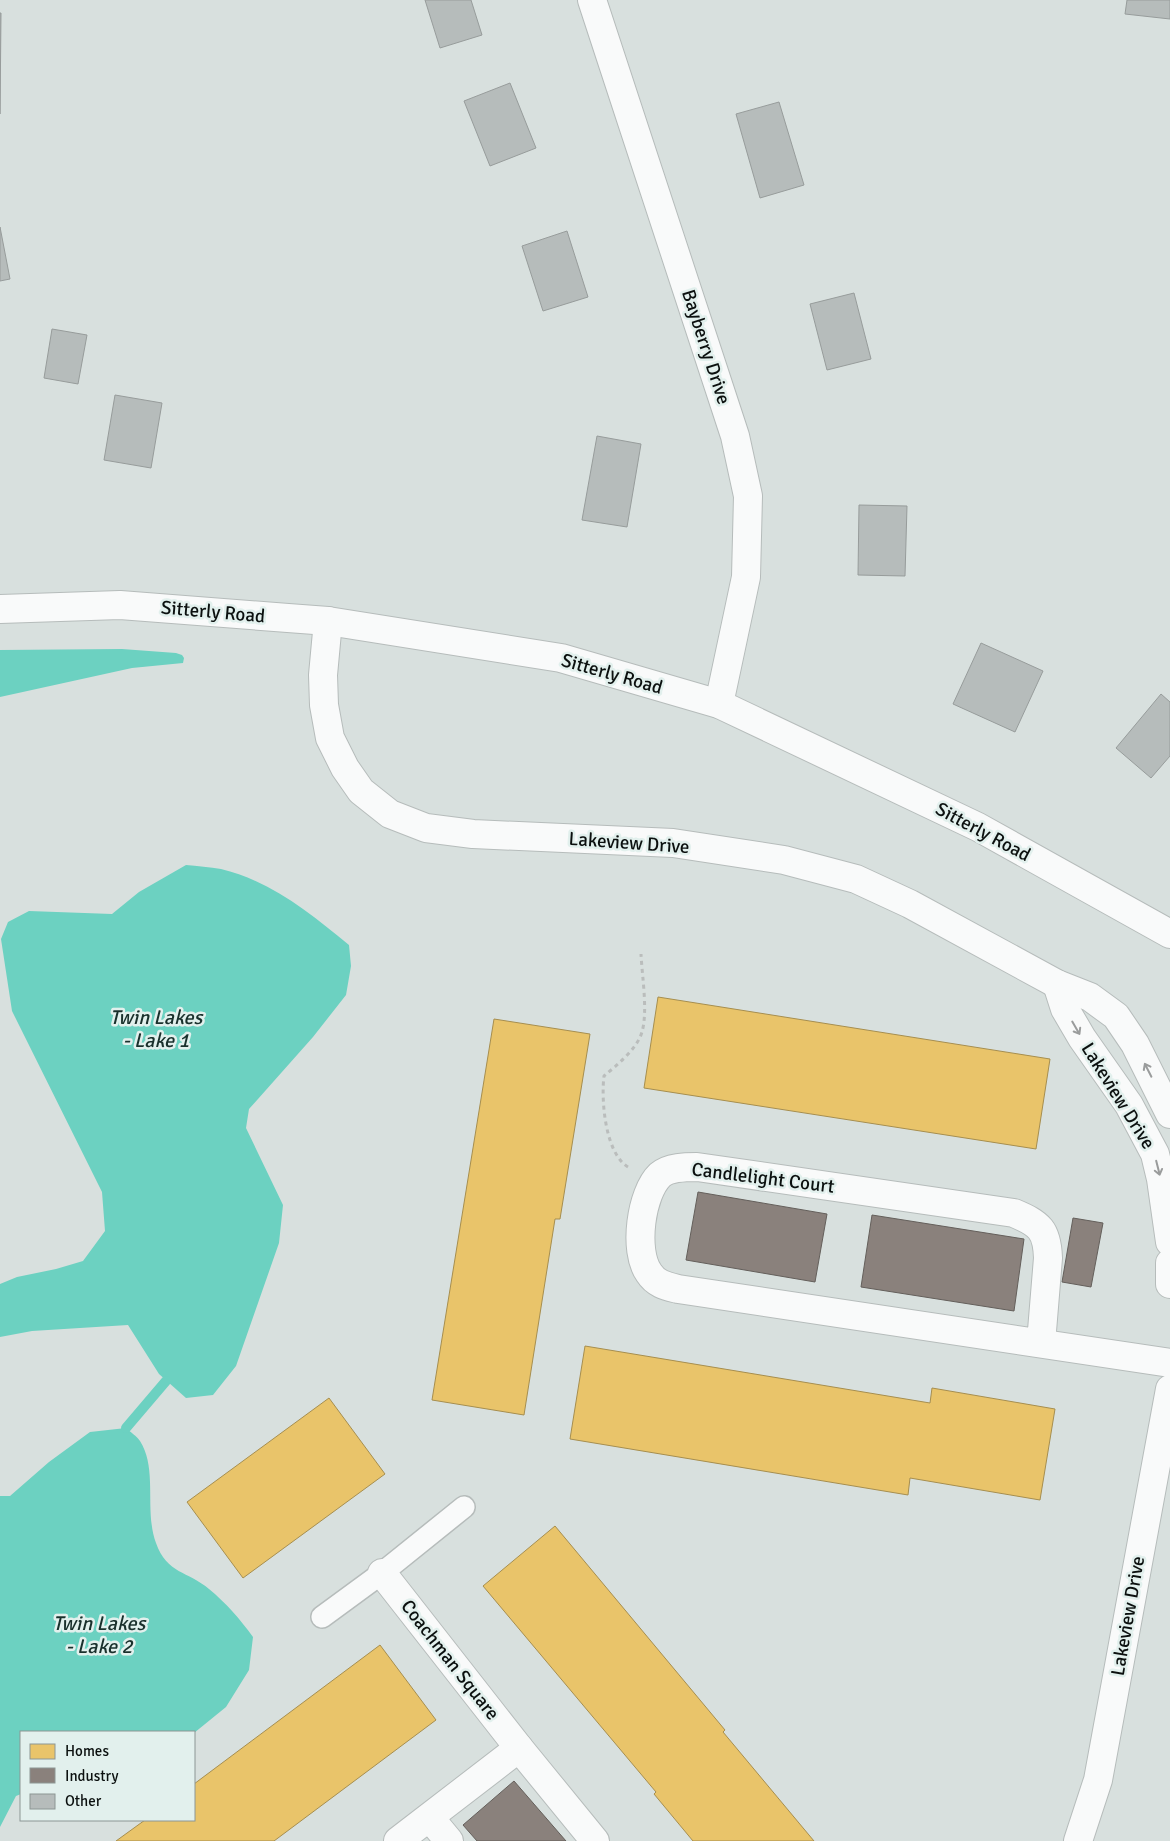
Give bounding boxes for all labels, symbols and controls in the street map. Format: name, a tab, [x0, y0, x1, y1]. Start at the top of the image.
street label: Bayberry Drive	[676, 287, 736, 407]
street label: Sitterly Road	[160, 595, 266, 629]
street label: Sitterly Road	[559, 648, 665, 700]
street label: Sitterly Road	[931, 797, 1035, 867]
street label: Lakeview Drive	[568, 827, 690, 859]
water label: Twin Lakes - Lake 1	[110, 1005, 205, 1053]
one-way arrow	[1072, 1021, 1082, 1035]
street label: Lakeview Drive	[1076, 1038, 1160, 1154]
one-way arrow	[1143, 1063, 1152, 1078]
street label: Candlelight Court	[690, 1157, 836, 1199]
one-way arrow	[1154, 1159, 1164, 1175]
street label: Lakeview Drive	[1106, 1554, 1150, 1678]
street label: Coachman Square	[396, 1595, 504, 1725]
water label: Twin Lakes - Lake 2	[53, 1611, 148, 1659]
legend	[20, 1731, 195, 1821]
text: Homes	[65, 1742, 109, 1760]
text: Industry	[65, 1767, 118, 1785]
text: Other	[65, 1792, 102, 1810]

